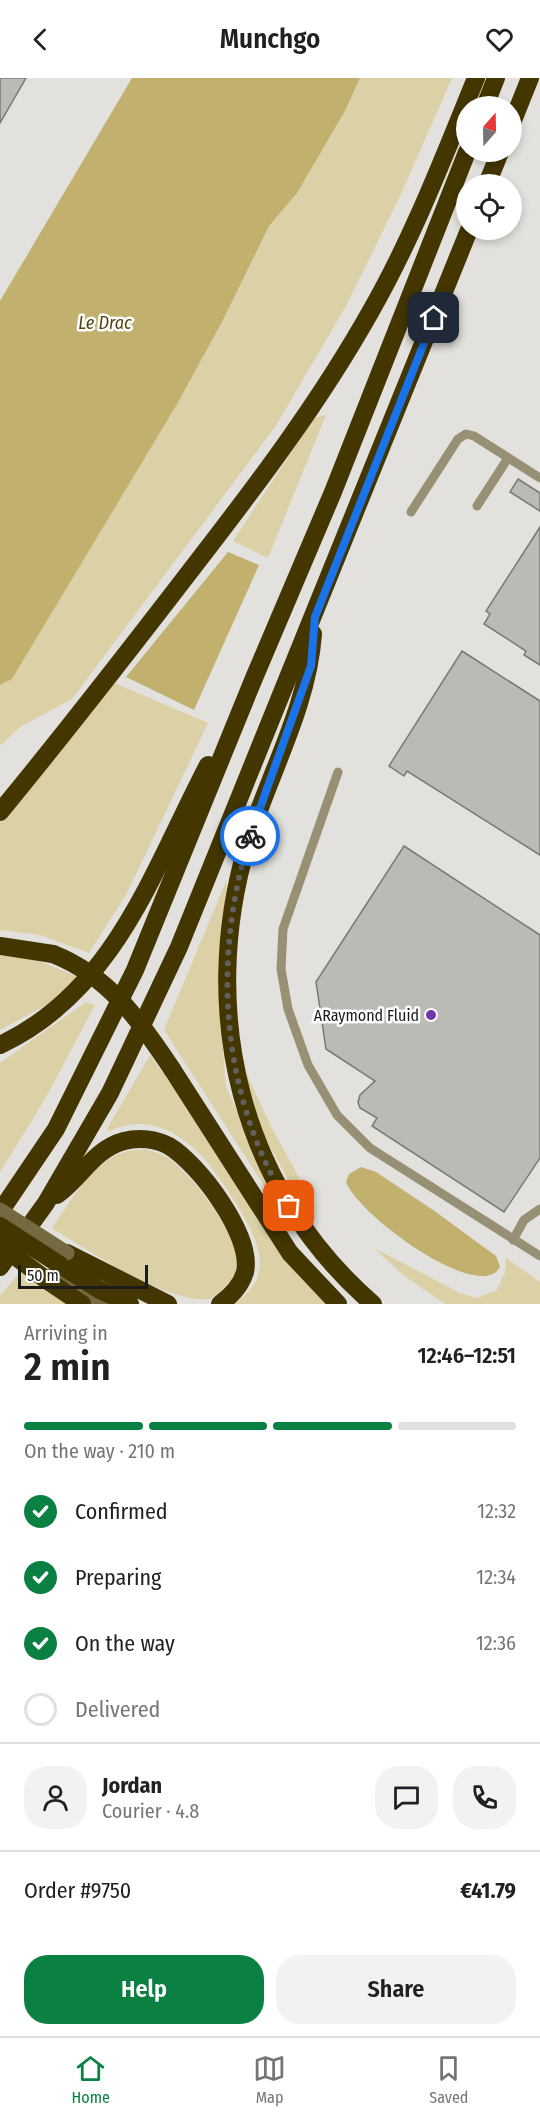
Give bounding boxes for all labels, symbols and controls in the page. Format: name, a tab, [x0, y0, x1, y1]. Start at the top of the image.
icon: back	[24, 23, 57, 56]
text: Munchgo	[220, 23, 320, 55]
icon: heart	[483, 23, 516, 56]
north arrow	[456, 96, 522, 162]
map controls	[456, 96, 522, 240]
button: locate	[456, 174, 522, 240]
pin	[408, 292, 459, 343]
icon: home	[417, 301, 450, 334]
water label: Le Drac	[78, 312, 132, 334]
courier	[220, 806, 280, 866]
icon: bike	[234, 820, 267, 853]
place label: ARaymond Fluid	[314, 1006, 419, 1025]
marker: ARaymond Fluid	[424, 1008, 438, 1022]
pin	[263, 1180, 314, 1231]
icon: bag	[272, 1189, 305, 1222]
scale bar	[18, 1262, 148, 1290]
text: 50 m	[27, 1266, 59, 1285]
text: Arriving in	[24, 1321, 108, 1345]
text: 12:46–12:51	[417, 1342, 516, 1369]
text: 2 min	[24, 1344, 111, 1390]
text: On the way · 210 m	[24, 1439, 175, 1463]
icon: check	[24, 1495, 57, 1528]
text: Confirmed	[75, 1498, 168, 1525]
text: 12:32	[477, 1499, 516, 1523]
icon: check	[24, 1561, 57, 1594]
text: Preparing	[75, 1564, 161, 1591]
text: 12:34	[476, 1565, 516, 1589]
icon: check	[24, 1627, 57, 1660]
text: On the way	[75, 1630, 175, 1657]
text: 12:36	[476, 1631, 516, 1655]
text: Delivered	[75, 1696, 160, 1723]
button: person	[24, 1766, 87, 1829]
button: chat	[375, 1766, 438, 1829]
button: phone	[453, 1766, 516, 1829]
text: Jordan	[102, 1772, 162, 1799]
text: Courier · 4.8	[102, 1799, 199, 1823]
text: Order #9750	[24, 1877, 131, 1904]
text: €41.79	[460, 1877, 516, 1904]
button: Help	[24, 1955, 264, 2024]
button: Share	[276, 1955, 516, 2024]
tab: Home	[72, 2052, 110, 2107]
tab: Map	[253, 2052, 286, 2107]
tab: Saved	[429, 2052, 468, 2107]

